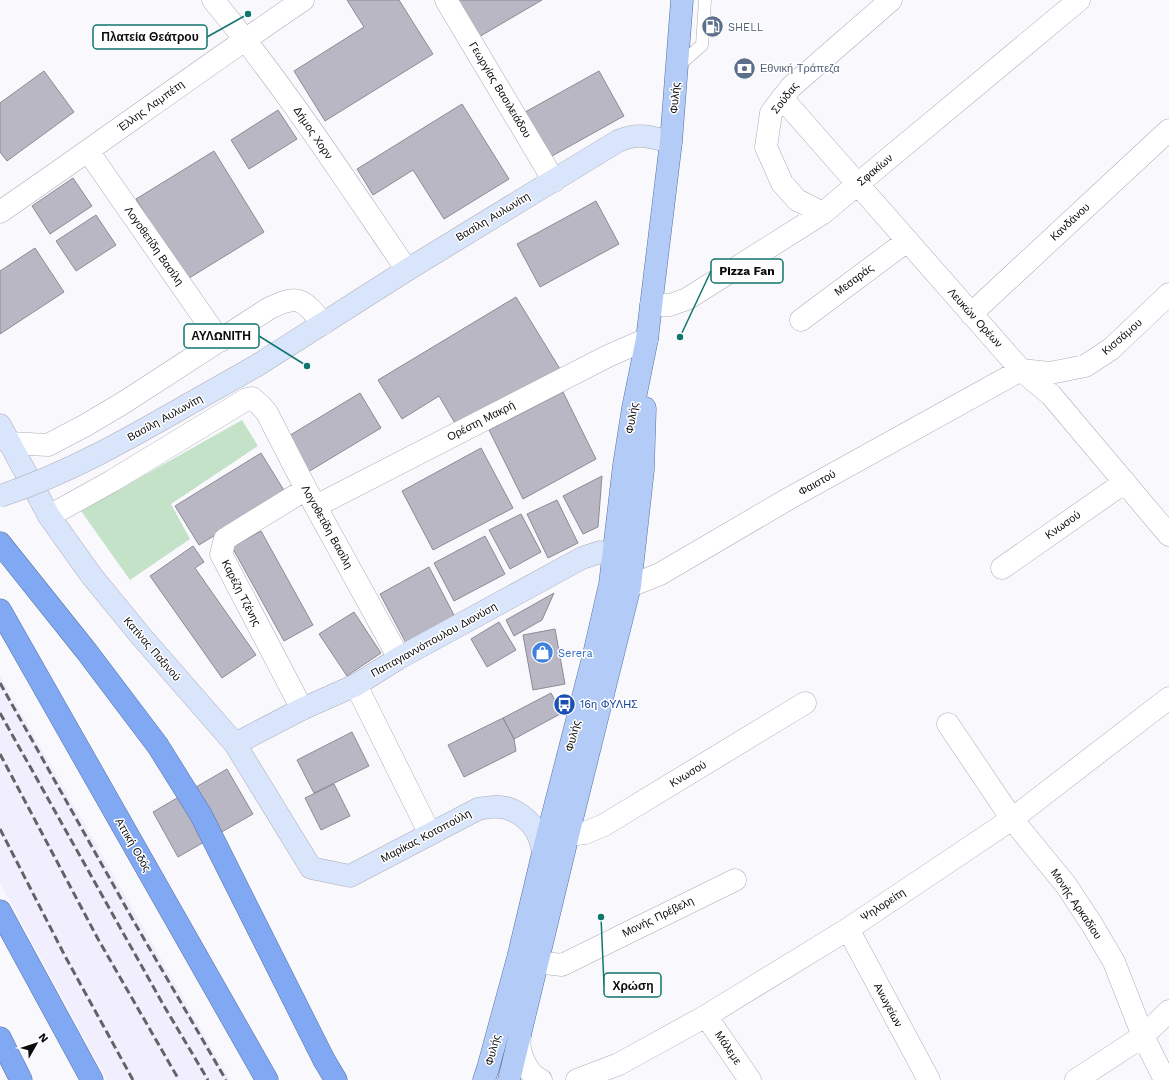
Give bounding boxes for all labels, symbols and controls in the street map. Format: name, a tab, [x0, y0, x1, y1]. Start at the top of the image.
fuel station icon: SHELL	[699, 14, 725, 40]
place label: SHELL	[728, 21, 764, 34]
callout: Πλατεία Θεάτρου	[93, 25, 207, 49]
text: Πλατεία Θεάτρου	[101, 30, 199, 44]
street label: Γεωργίας Βασιλειάδου	[466, 40, 534, 140]
bank icon: Εθνική Τράπεζα	[732, 55, 758, 81]
place label: Εθνική Τράπεζα	[760, 62, 840, 75]
street label: Έλλης Λαμπέτη	[114, 78, 187, 135]
street label: Σούδας	[769, 80, 801, 116]
street label: Φυλής	[667, 82, 683, 114]
street label: Δήμος Χορν	[291, 104, 336, 162]
street label: Σφακίων	[855, 151, 896, 189]
street label: Βασίλη Αυλωνίτη	[454, 190, 532, 244]
street label: Κανδάνου	[1048, 200, 1092, 244]
street label: Λογοθετίδη Βασίλη	[122, 204, 186, 288]
callout: Pizza Fan	[711, 259, 783, 283]
street label: Μεσαράς	[832, 261, 876, 299]
text: Pizza Fan	[719, 264, 775, 278]
street label: Λευκών Ορέων	[945, 286, 1005, 351]
street label: Κισσάμου	[1099, 316, 1145, 358]
callout: ΑΥΛΩΝΙΤΗ	[184, 324, 259, 348]
text: ΑΥΛΩΝΙΤΗ	[191, 329, 251, 343]
street label: Βασίλη Αυλωνίτη	[125, 392, 205, 444]
street label: Ορέστη Μακρή	[445, 398, 517, 444]
street label: Φυλής	[623, 401, 641, 435]
street label: Φαιστού	[796, 467, 838, 499]
street label: Λογοθετίδη Βασίλη	[299, 483, 355, 571]
street label: Κνωσού	[1043, 508, 1083, 542]
street label: Καρέζη Τζένης	[219, 558, 263, 628]
street label: Παπαγιαννόπουλου Διονύση	[369, 600, 499, 680]
street label: Κατίνας Παξινού	[121, 614, 183, 684]
shop icon: Serera	[530, 640, 556, 666]
place label: Serera	[558, 647, 593, 660]
bus stop icon: 16η ΦΥΛΗΣ	[551, 691, 577, 717]
place label: 16η ΦΥΛΗΣ	[580, 698, 638, 711]
street label: Φυλής	[563, 719, 583, 753]
street label: Κνωσού	[667, 758, 709, 790]
street label: Μαρίκας Κοτοπούλη	[379, 807, 473, 865]
street label: Αττική Οδός	[112, 816, 154, 874]
street label: Μονής Αρκαδίου	[1048, 866, 1104, 942]
street label: Ψηλορείτη	[858, 886, 908, 924]
street label: Μονής Πρέβελη	[620, 894, 696, 940]
callout: Χρώση	[604, 973, 661, 997]
text: Χρώση	[612, 979, 654, 993]
street label: Ανωγείων	[871, 981, 905, 1030]
north arrow	[16, 1024, 56, 1064]
street label: Μάλεμε	[712, 1029, 744, 1067]
text: N	[36, 1031, 51, 1045]
street label: Φυλής	[483, 1033, 503, 1067]

